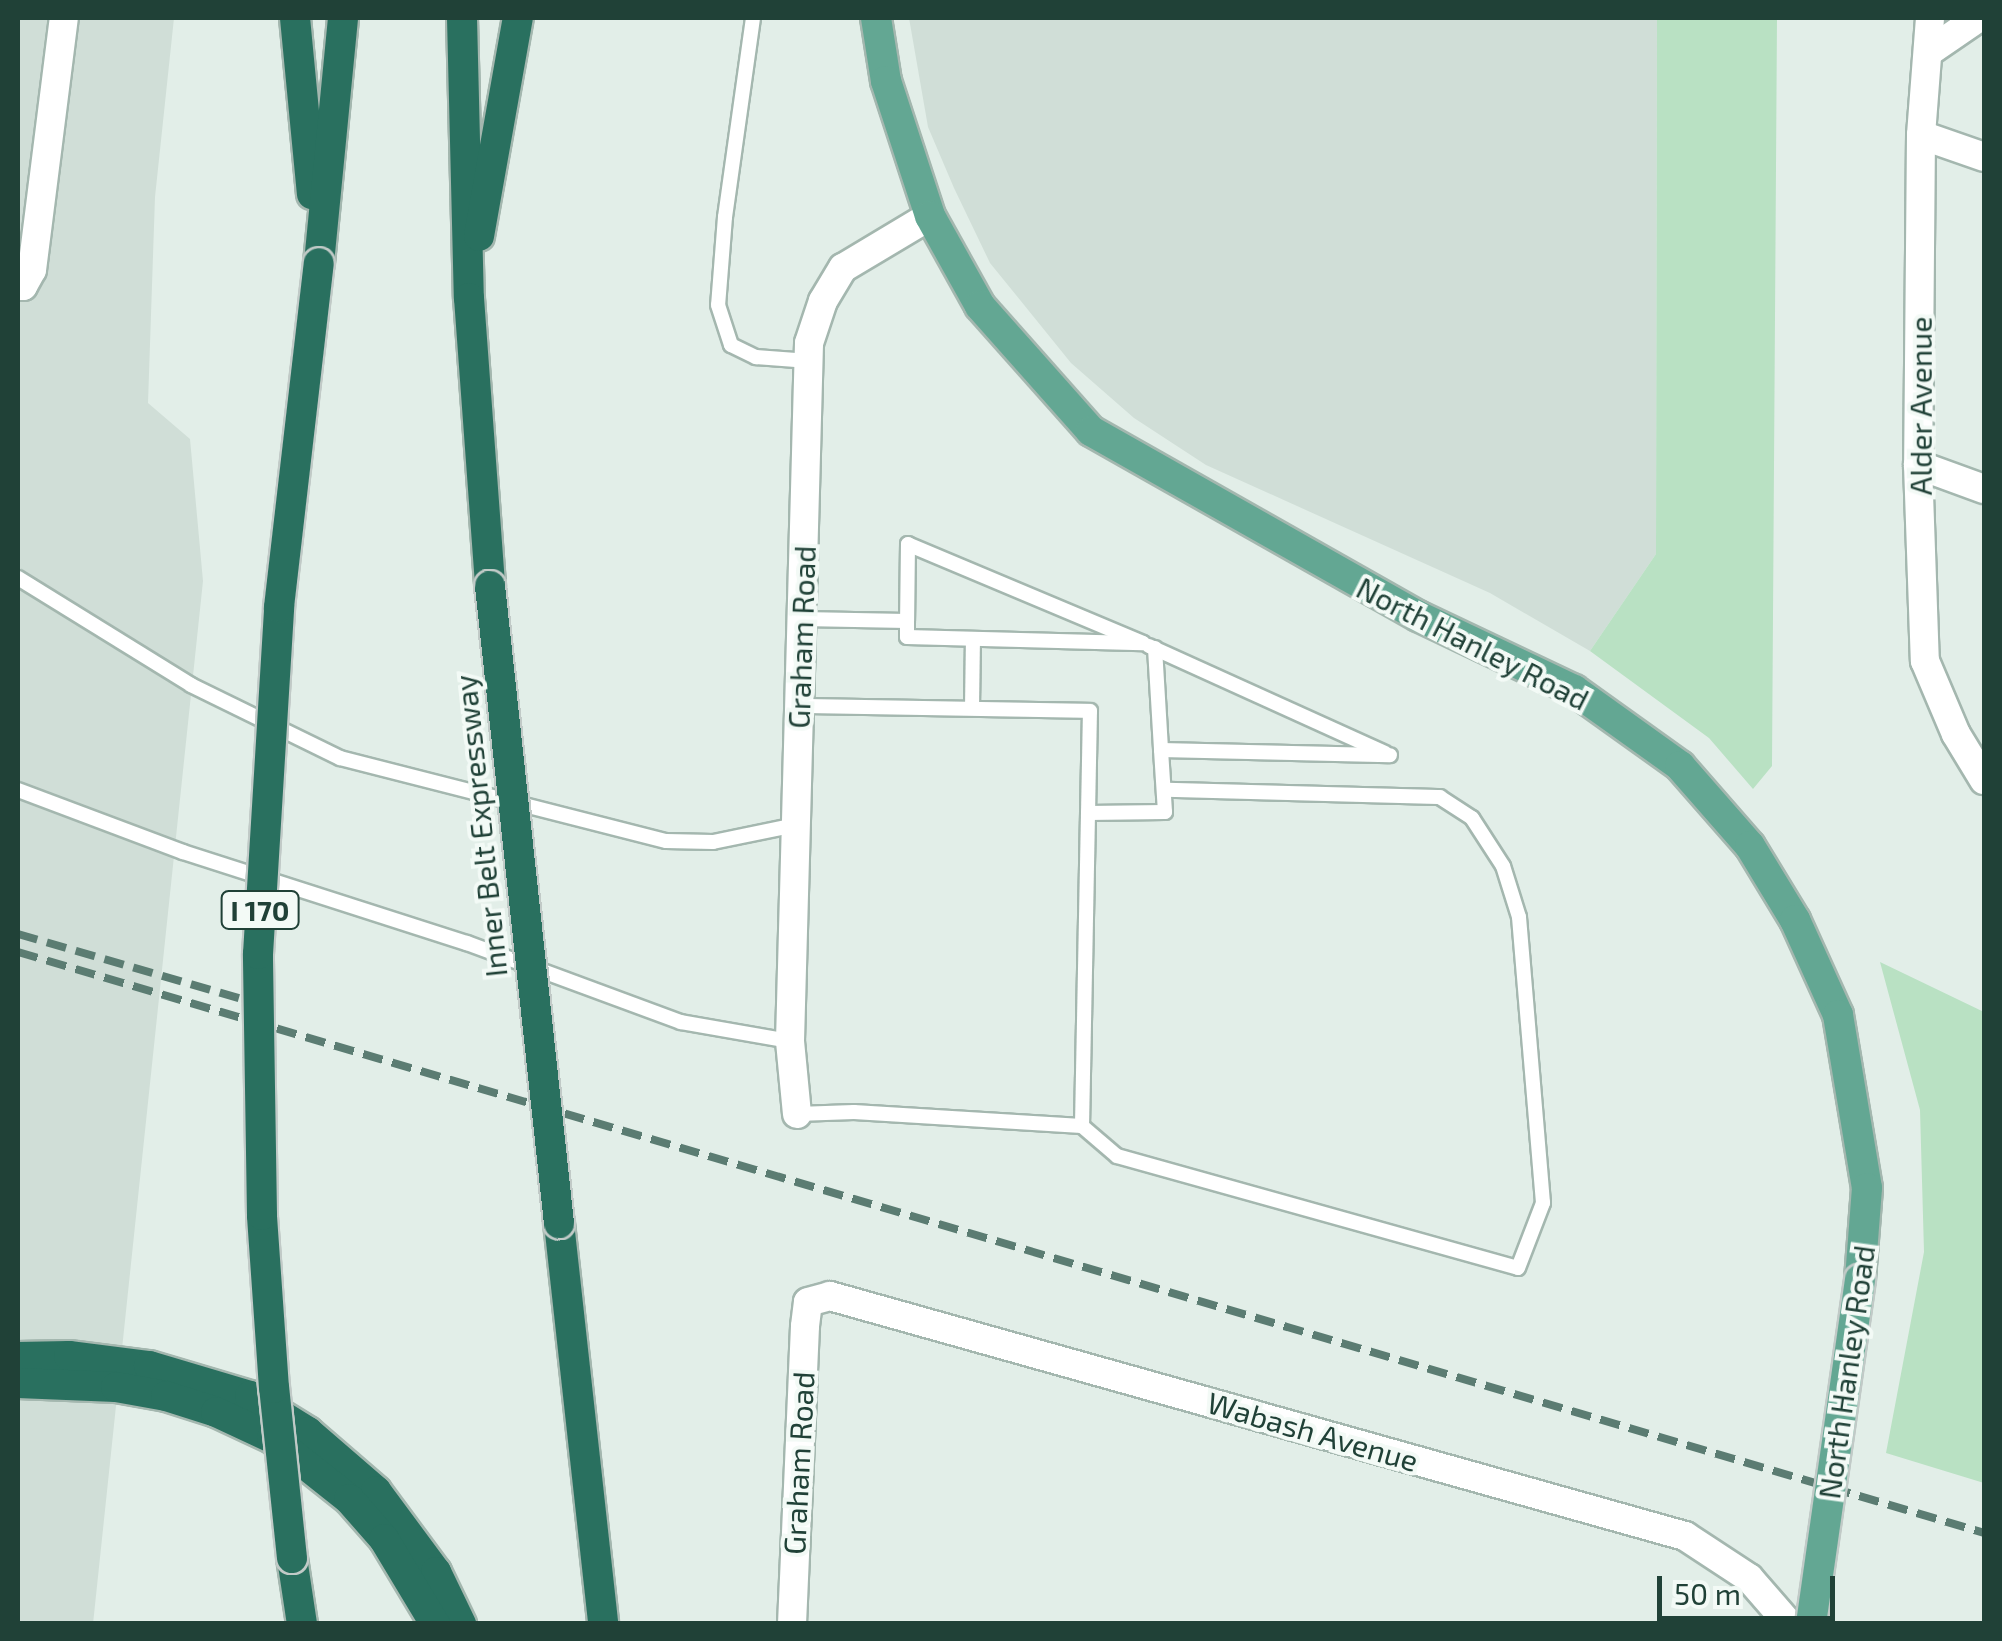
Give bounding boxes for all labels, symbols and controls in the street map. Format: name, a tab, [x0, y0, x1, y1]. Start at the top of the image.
street label: Alder Avenue	[1902, 316, 1938, 496]
street label: Graham Road	[780, 545, 822, 729]
street label: North Hanley Road	[1351, 569, 1595, 717]
street label: Inner Belt Expressway	[446, 673, 514, 979]
road number: I 170	[220, 887, 300, 933]
street label: North Hanley Road	[1810, 1243, 1882, 1501]
street label: Graham Road	[775, 1371, 821, 1555]
street label: Wabash Avenue	[1203, 1384, 1423, 1478]
scale bar	[1662, 1556, 1840, 1618]
text: 50 m	[1674, 1575, 1741, 1611]

